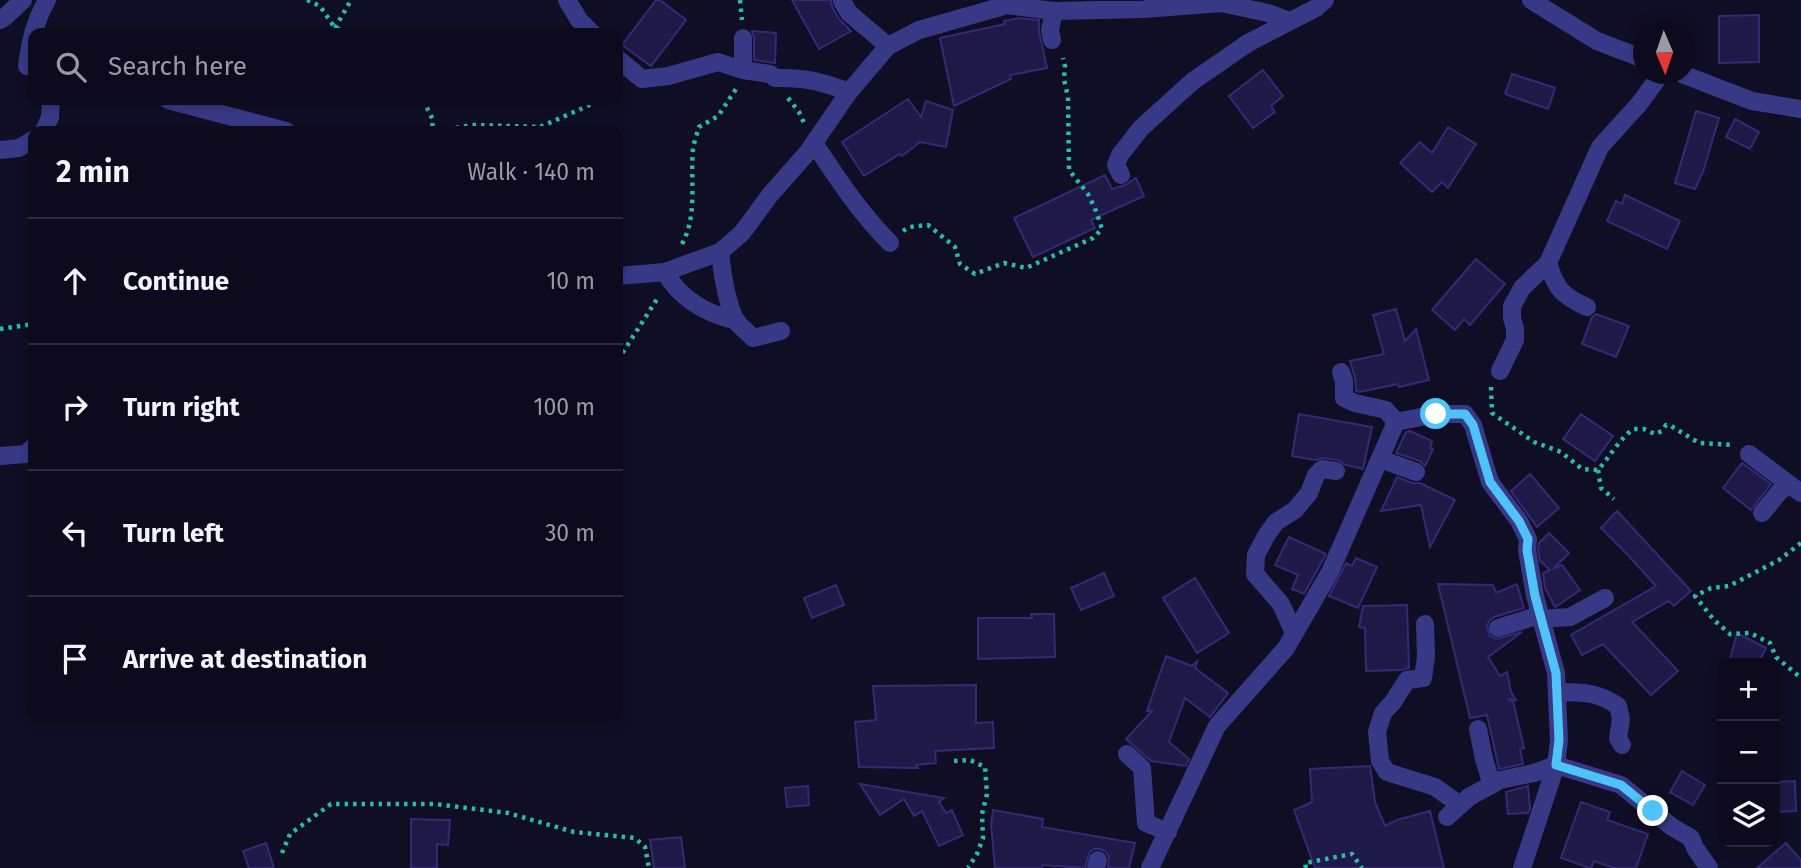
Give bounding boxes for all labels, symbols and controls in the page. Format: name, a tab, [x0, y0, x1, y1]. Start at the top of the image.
north arrow	[1633, 21, 1696, 84]
search box	[28, 28, 623, 105]
icon: search	[52, 48, 90, 86]
text: Search here	[108, 51, 247, 82]
text: 2 min	[56, 154, 130, 190]
text: Walk · 140 m	[467, 158, 595, 186]
icon: ahead	[56, 262, 94, 300]
text: Continue	[123, 266, 229, 297]
text: 10 m	[546, 267, 595, 295]
icon: right	[56, 388, 94, 426]
text: Turn right	[123, 392, 240, 423]
text: 100 m	[534, 393, 595, 421]
route start	[1420, 398, 1451, 429]
icon: left	[56, 514, 94, 552]
text: Turn left	[123, 518, 224, 549]
text: 30 m	[545, 519, 595, 547]
icon: arrive	[56, 640, 94, 678]
text: Arrive at destination	[123, 644, 367, 675]
map controls	[1717, 658, 1780, 847]
button: +	[1717, 658, 1780, 721]
button: −	[1717, 721, 1780, 784]
button: layers	[1717, 784, 1780, 847]
route end	[1637, 795, 1668, 826]

